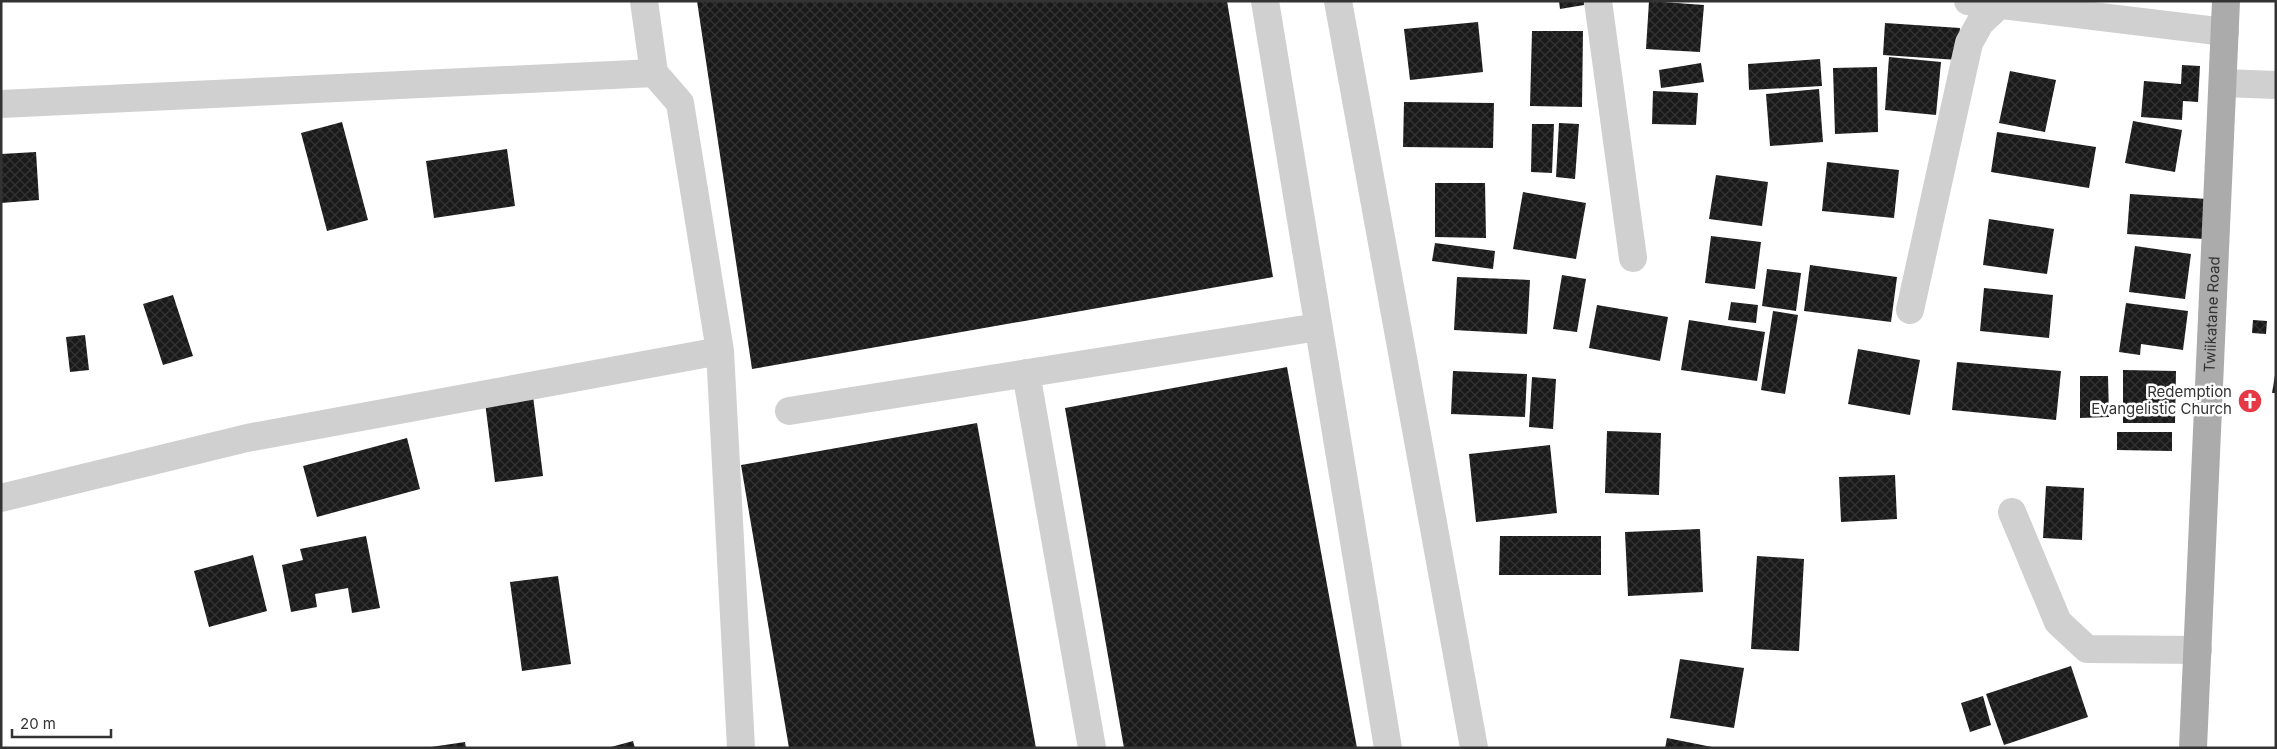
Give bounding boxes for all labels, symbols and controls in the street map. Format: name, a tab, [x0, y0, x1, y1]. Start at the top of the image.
street label: Twiikatane Road	[2200, 256, 2224, 373]
place label: Redemption Evangelistic Church	[2091, 382, 2232, 418]
church icon: Redemption Evangelistic Church	[2237, 388, 2263, 414]
scale bar	[12, 706, 111, 738]
text: 20 m	[20, 714, 56, 733]

